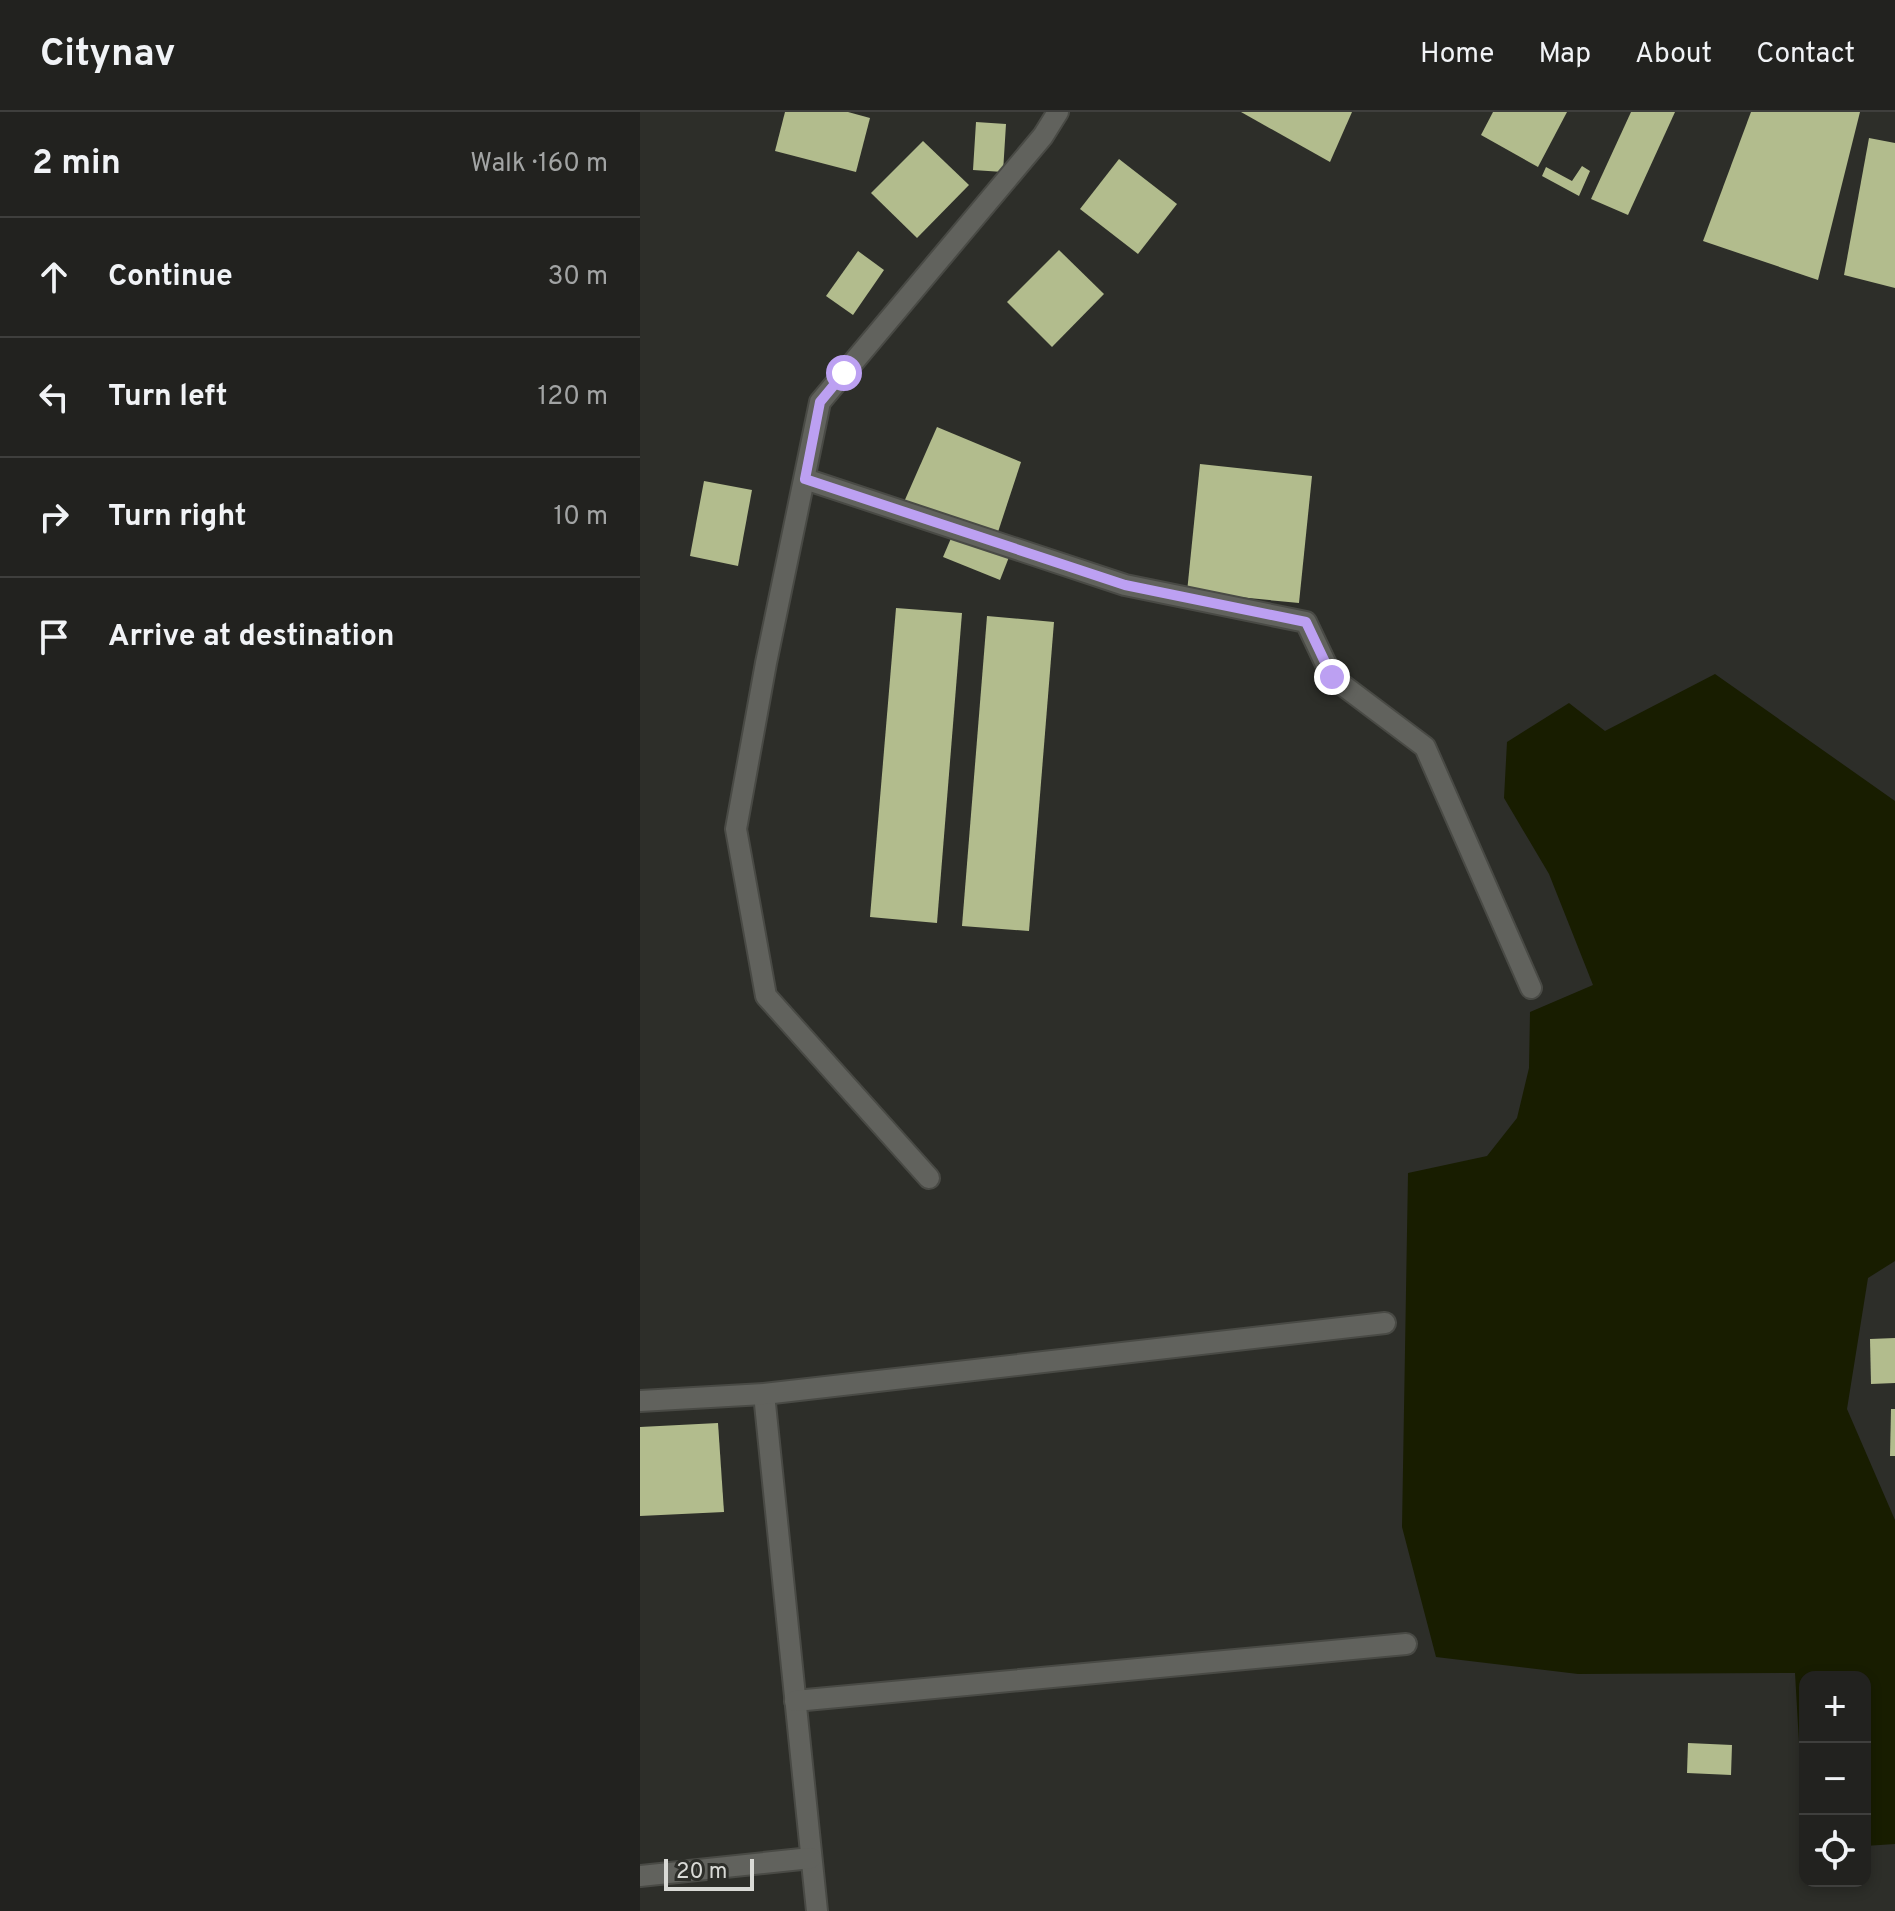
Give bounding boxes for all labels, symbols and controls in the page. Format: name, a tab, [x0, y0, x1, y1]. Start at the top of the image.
text: Citynav	[40, 31, 176, 80]
text: Home	[1420, 37, 1494, 73]
text: Map	[1538, 37, 1591, 73]
text: About	[1635, 37, 1712, 73]
text: Contact	[1756, 37, 1855, 73]
text: 2 min	[32, 143, 121, 186]
text: Walk · 160 m	[470, 148, 608, 181]
icon: ahead	[32, 255, 76, 299]
text: Continue	[108, 259, 233, 296]
text: 30 m	[548, 261, 608, 294]
route start	[826, 355, 862, 391]
icon: left	[32, 375, 76, 419]
text: Turn left	[108, 379, 228, 416]
text: 120 m	[538, 381, 608, 414]
icon: right	[32, 495, 76, 539]
text: Turn right	[108, 499, 246, 536]
text: 10 m	[553, 501, 608, 534]
icon: arrive	[32, 615, 76, 659]
text: Arrive at destination	[108, 619, 394, 656]
route end	[1314, 659, 1350, 695]
map controls	[1799, 1671, 1871, 1887]
button: +	[1799, 1671, 1871, 1743]
button: −	[1799, 1743, 1871, 1815]
button: locate	[1799, 1815, 1871, 1887]
scale bar	[664, 1855, 754, 1891]
text: 20 m	[676, 1859, 727, 1886]

